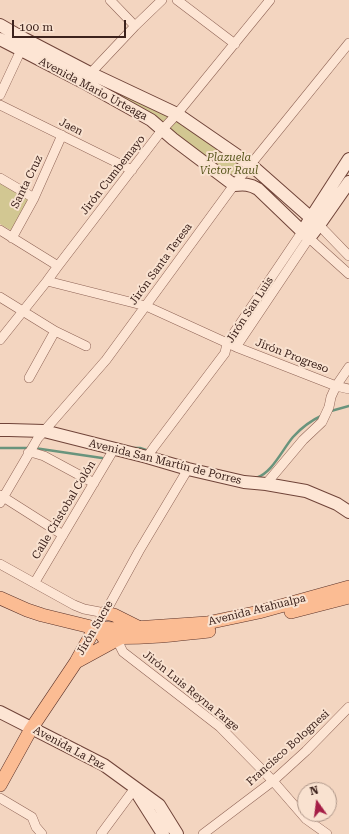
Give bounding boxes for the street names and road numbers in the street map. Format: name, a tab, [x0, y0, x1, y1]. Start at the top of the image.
street label: Avenida Mario Urteaga	[36, 55, 150, 123]
street label: Jaen	[57, 115, 85, 139]
street label: Jirón Cumbemayo	[78, 133, 148, 217]
street label: Santa Cruz	[9, 153, 45, 211]
street label: Jirón Santa Teresa	[127, 221, 195, 307]
street label: Jirón San Luis	[224, 275, 276, 345]
street label: Jirón Progreso	[253, 336, 331, 376]
street label: Avenida San Martín de Porres	[87, 437, 243, 487]
street label: Calle Cristobal Colón	[29, 458, 99, 562]
street label: Avenida Atahualpa	[207, 592, 307, 628]
street label: Jirón Sucre	[74, 598, 116, 658]
street label: Jirón Luis Reyna Farge	[140, 648, 242, 734]
street label: Francisco Bolognesi	[244, 707, 332, 789]
street label: Avenida La Paz	[31, 724, 107, 772]

